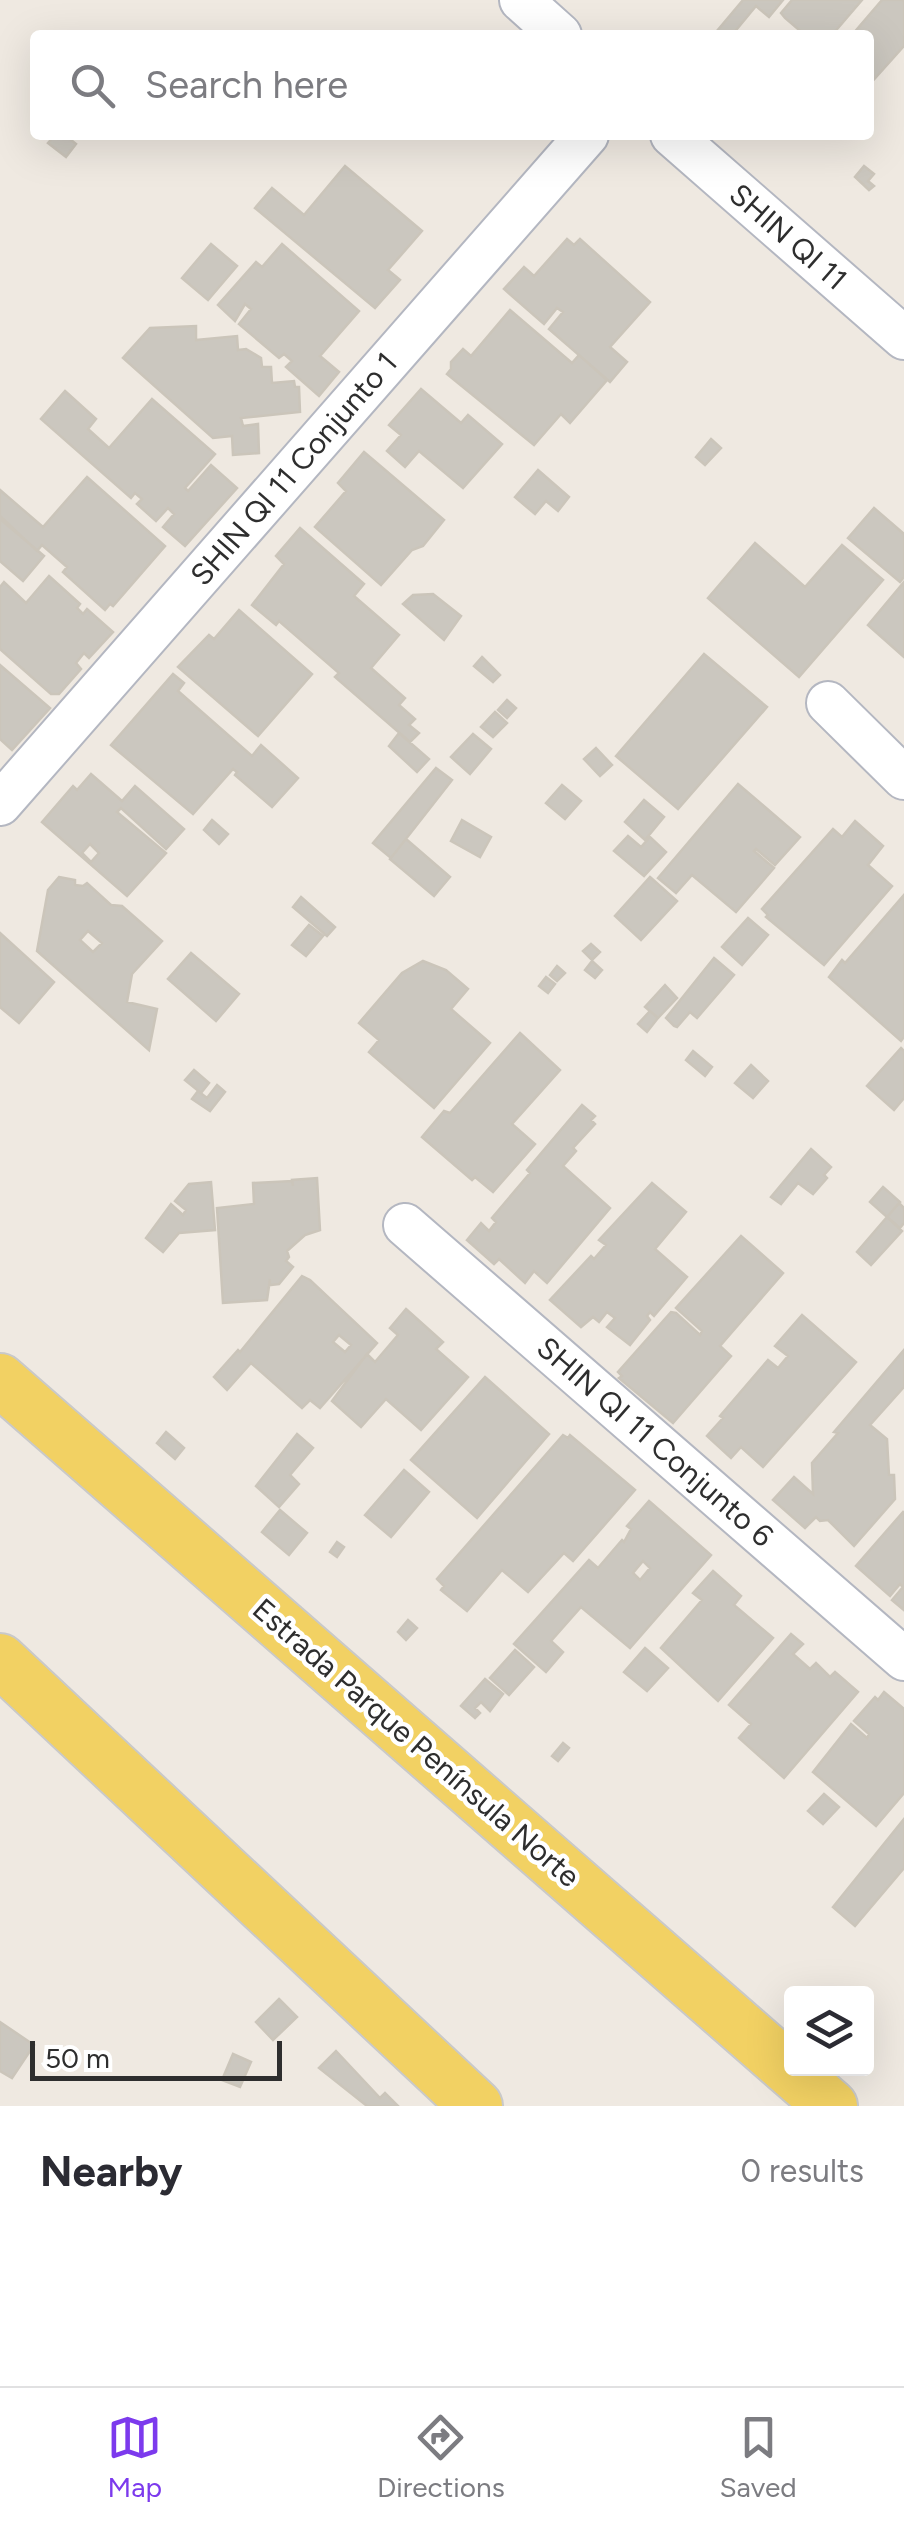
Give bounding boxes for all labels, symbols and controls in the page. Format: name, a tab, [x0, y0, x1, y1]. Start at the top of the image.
search box	[30, 30, 874, 140]
icon: search	[65, 58, 120, 113]
text: Search here	[145, 62, 348, 108]
street label: SHIN QI 11	[722, 176, 855, 298]
street label: SHIN QI 11 Conjunto 1	[182, 345, 405, 593]
street label: SHIN QI 11 Conjunto 6	[530, 1329, 781, 1554]
street label: Estrada Parque Península Norte	[245, 1590, 588, 1895]
map controls	[784, 1986, 874, 2076]
button: layers	[784, 1986, 874, 2076]
scale bar	[30, 2036, 282, 2080]
text: 50 m	[45, 2041, 110, 2075]
text: Nearby	[40, 2146, 182, 2197]
text: 0 results	[740, 2152, 864, 2190]
tab: Map	[107, 2410, 162, 2504]
tab: Directions	[377, 2410, 505, 2504]
tab: Saved	[719, 2410, 797, 2504]

